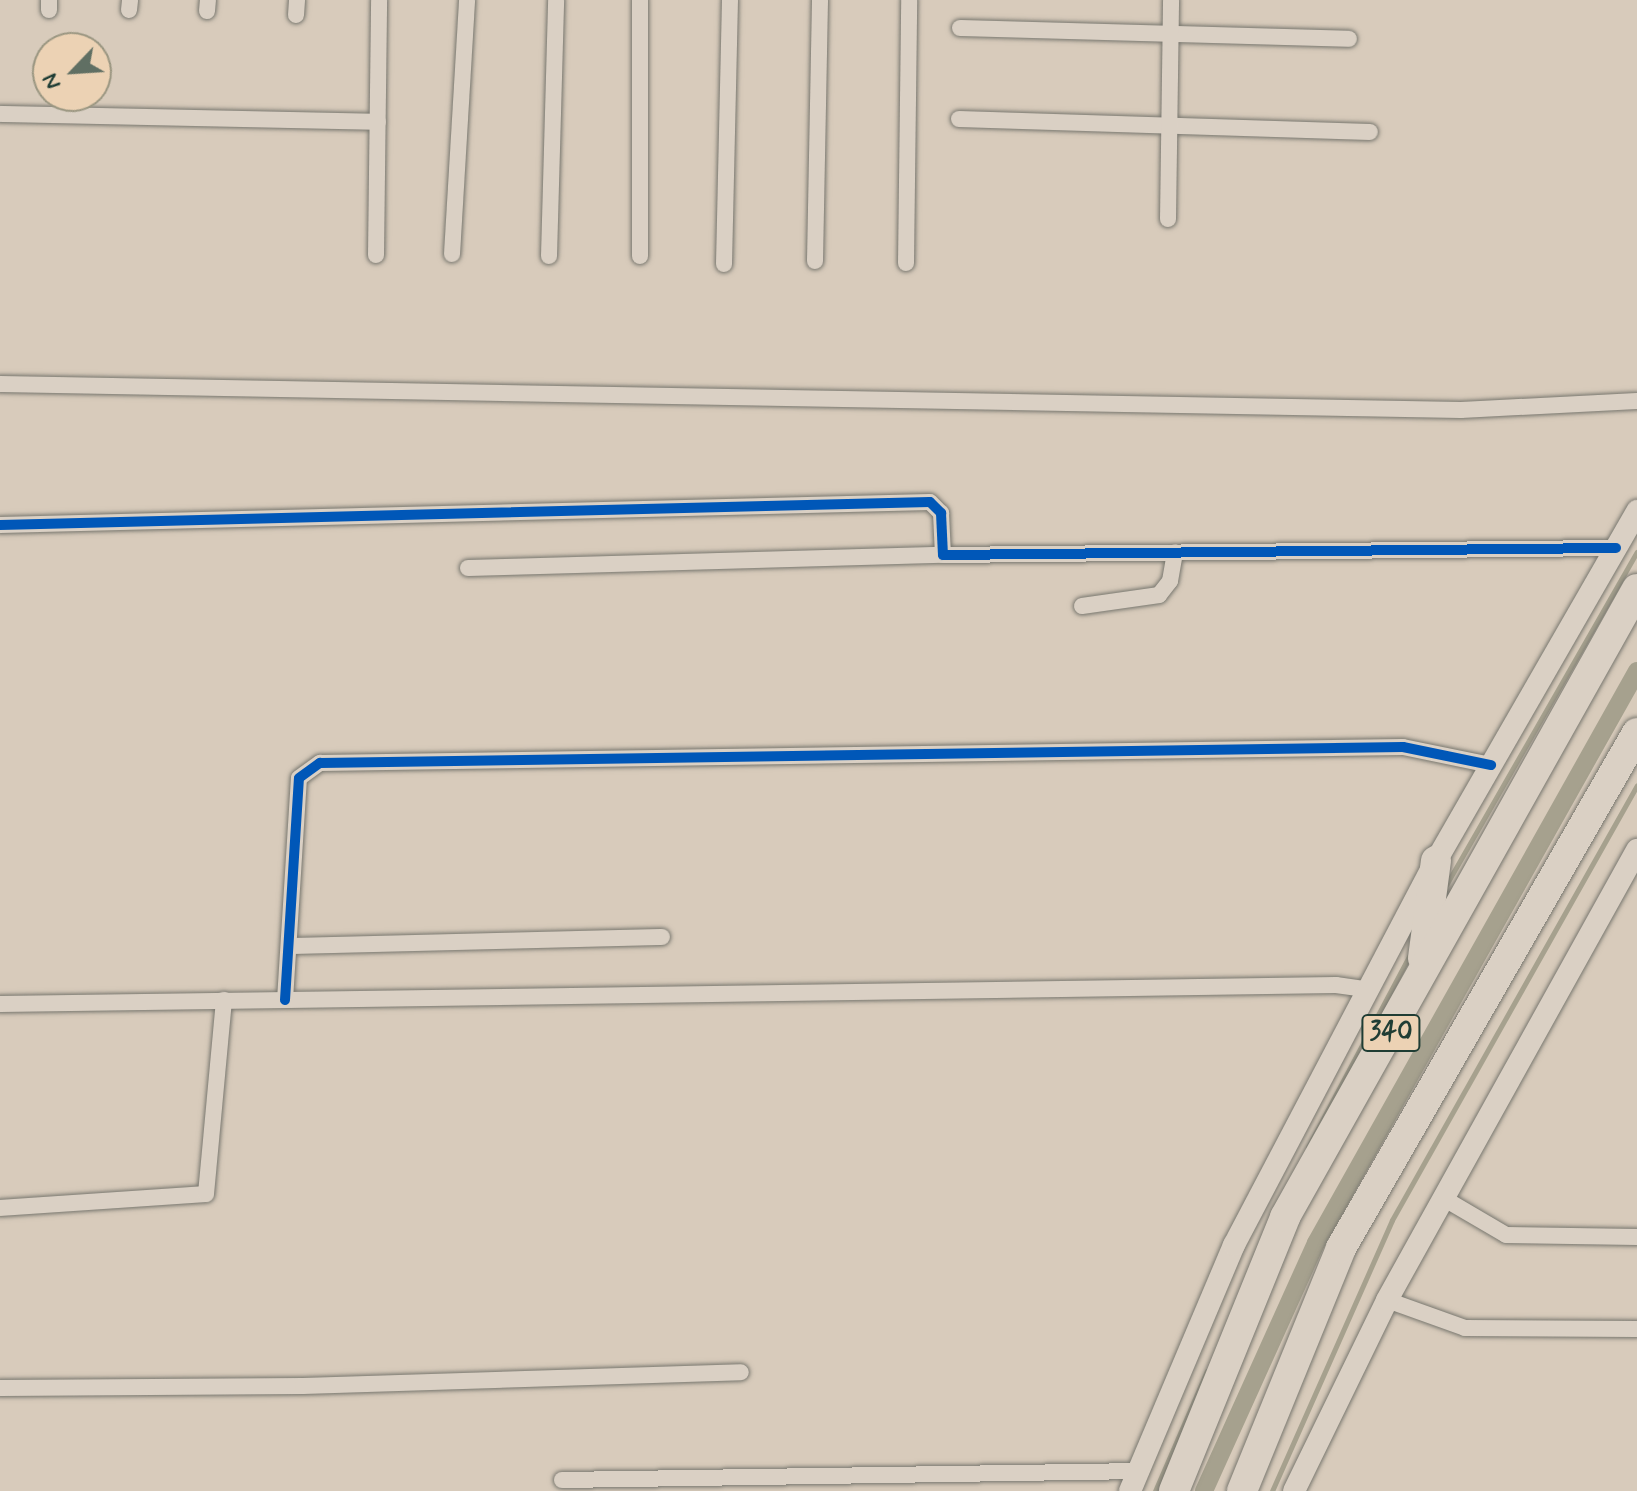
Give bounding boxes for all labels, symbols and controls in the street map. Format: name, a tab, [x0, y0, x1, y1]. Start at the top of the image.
north arrow	[32, 32, 112, 112]
text: N	[36, 69, 68, 94]
road number: 340	[1361, 1011, 1421, 1055]

